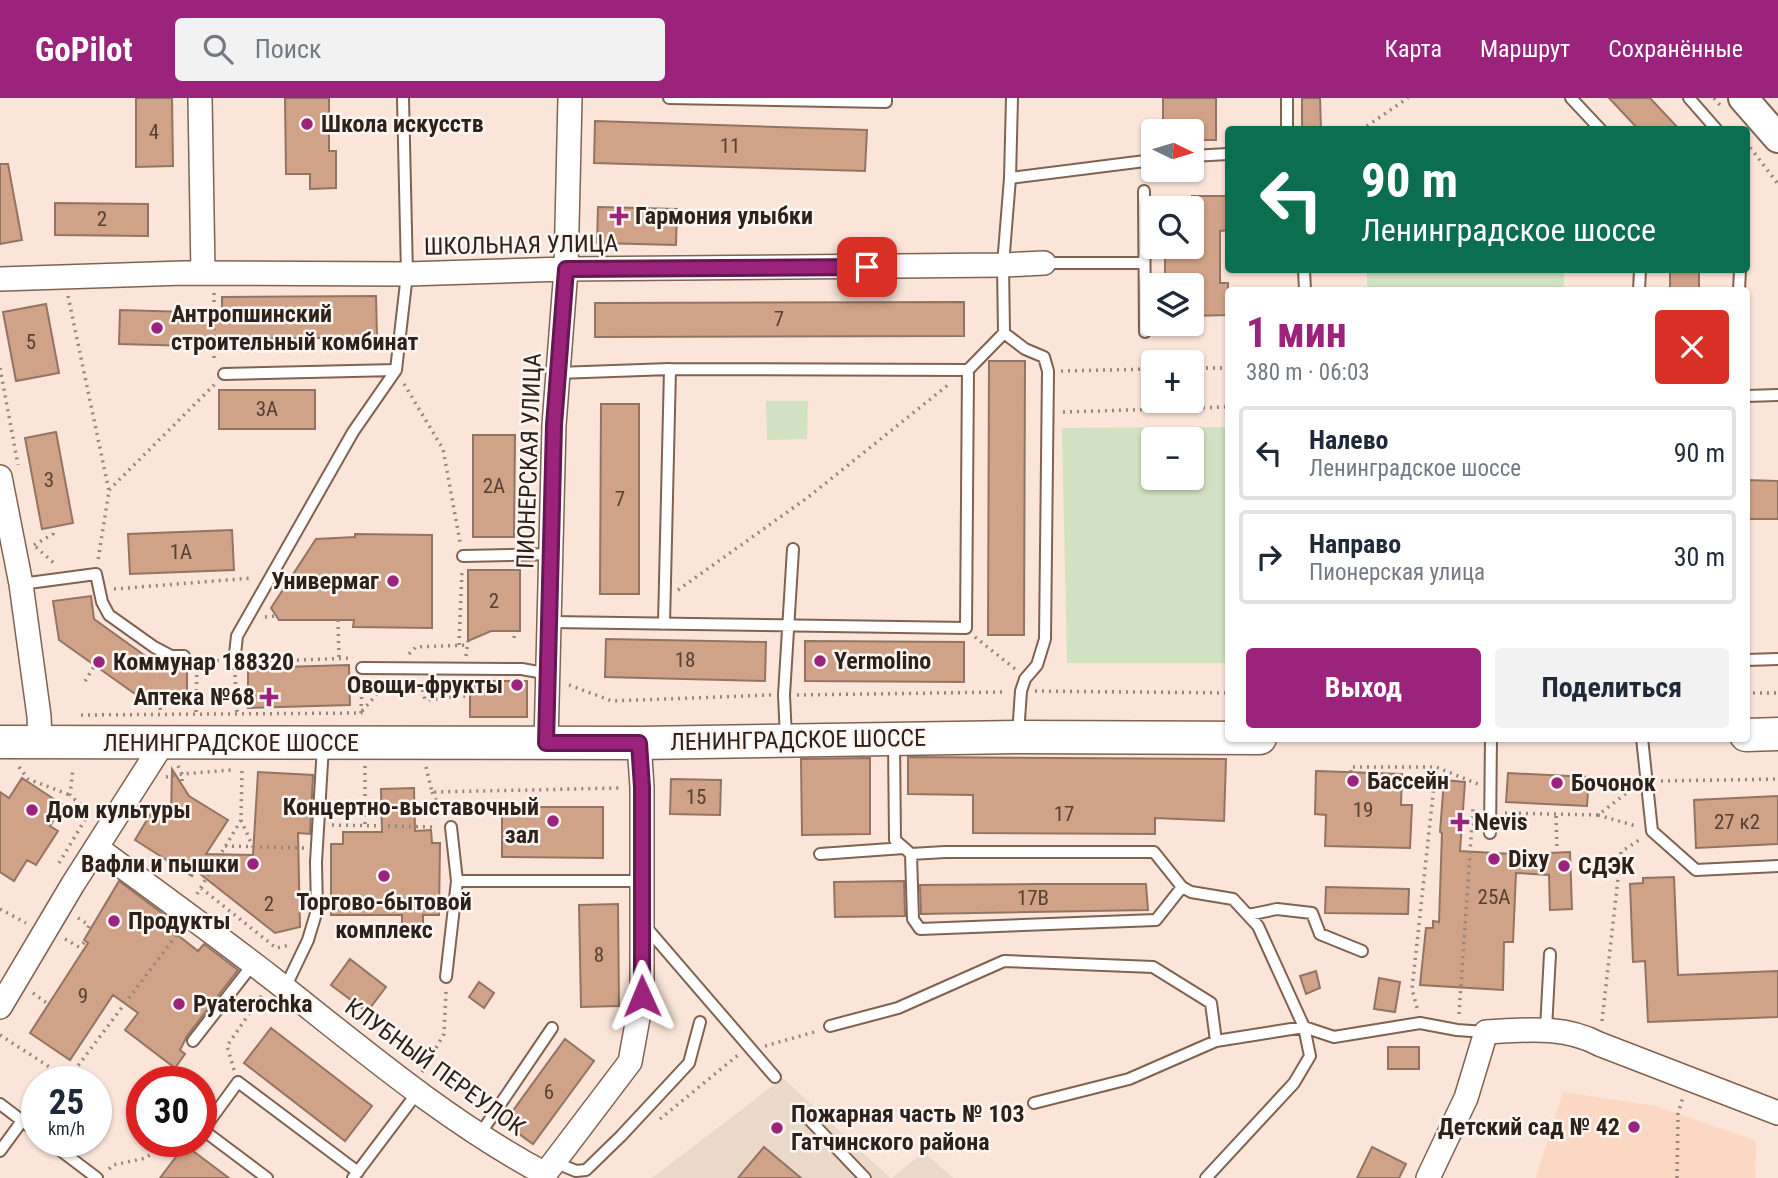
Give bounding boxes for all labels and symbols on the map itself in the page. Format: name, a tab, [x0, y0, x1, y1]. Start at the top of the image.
place label: Школа искусств	[321, 110, 484, 138]
marker: Школа искусств	[299, 116, 315, 132]
north arrow	[1141, 119, 1204, 182]
house number: 4	[149, 120, 159, 144]
house number: 11	[720, 134, 740, 158]
place label: Гармония улыбки	[635, 202, 813, 230]
marker: Гармония улыбки	[609, 206, 629, 226]
house number: 2	[97, 207, 107, 231]
street label: ШКОЛЬНАЯ УЛИЦА	[424, 229, 618, 261]
pin	[837, 237, 897, 297]
place label: Антропшинский строительный комбинат	[171, 300, 419, 356]
house number: 7	[774, 307, 784, 331]
marker: Антропшинский строительный комбинат	[149, 320, 165, 336]
house number: 5	[26, 330, 36, 354]
street label: ПИОНЕРСКАЯ УЛИЦА	[511, 353, 547, 569]
house number: 3А	[256, 397, 278, 421]
house number: 3	[44, 468, 54, 492]
house number: 2А	[483, 474, 505, 498]
house number: 7	[615, 487, 625, 511]
house number: 1А	[170, 540, 192, 564]
place label: Универмаг	[271, 567, 379, 595]
marker: Универмаг	[385, 573, 401, 589]
house number: 2	[489, 589, 499, 613]
place label: Yermolino	[834, 647, 931, 675]
place label: Коммунар 188320	[113, 648, 294, 676]
house number: 18	[675, 648, 695, 672]
marker: Yermolino	[812, 653, 828, 669]
marker: Коммунар 188320	[91, 654, 107, 670]
place label: Овощи-фрукты	[347, 671, 503, 699]
marker: Овощи-фрукты	[509, 677, 525, 693]
place label: Аптека №68	[133, 683, 255, 711]
marker: Аптека №68	[261, 689, 277, 705]
street label: ЛЕНИНГРАДСКОЕ ШОССЕ	[670, 724, 926, 756]
street label: ЛЕНИНГРАДСКОЕ ШОССЕ	[103, 729, 359, 757]
place label: Бассейн	[1367, 767, 1449, 795]
place label: Бочонок	[1571, 769, 1656, 797]
marker: Бассейн	[1345, 773, 1361, 789]
marker: Бочонок	[1549, 775, 1565, 791]
house number: 15	[686, 785, 706, 809]
place label: Концертно-выставочный зал	[283, 793, 539, 849]
place label: Дом культуры	[46, 796, 191, 824]
house number: 19	[1353, 798, 1373, 822]
marker: Дом культуры	[24, 802, 40, 818]
house number: 17	[1054, 802, 1074, 826]
place label: Nevis	[1474, 808, 1528, 836]
house number: 27 к2	[1714, 810, 1760, 834]
marker: Концертно-выставочный зал	[545, 813, 561, 829]
marker: Nevis	[1452, 814, 1468, 830]
place label: Dixy	[1508, 845, 1549, 873]
place label: Вафли и пышки	[81, 850, 239, 878]
marker: Dixy	[1486, 851, 1502, 867]
place label: СДЭК	[1578, 852, 1635, 880]
marker: Вафли и пышки	[245, 856, 261, 872]
marker: СДЭК	[1556, 858, 1572, 874]
marker: Торгово-бытовой комплекс	[376, 868, 392, 884]
house number: 25А	[1478, 885, 1510, 909]
house number: 17В	[1017, 886, 1049, 910]
place label: Торгово-бытовой комплекс	[296, 888, 472, 944]
house number: 2	[264, 892, 274, 916]
place label: Продукты	[128, 907, 231, 935]
marker: Продукты	[106, 913, 122, 929]
house number: 8	[594, 943, 604, 967]
position arrow	[605, 959, 679, 1033]
house number: 9	[78, 984, 88, 1008]
place label: Pyaterochka	[193, 990, 313, 1018]
street label: КЛУБНЫЙ ПЕРЕУЛОК	[340, 992, 531, 1142]
marker: Pyaterochka	[171, 996, 187, 1012]
speed limit sign: 30	[126, 1066, 217, 1157]
house number: 6	[544, 1080, 554, 1104]
place label: Пожарная часть № 103 Гатчинского района	[791, 1100, 1025, 1156]
place label: Детский сад № 42	[1438, 1113, 1620, 1141]
marker: Детский сад № 42	[1626, 1119, 1642, 1135]
marker: Пожарная часть № 103 Гатчинского района	[769, 1120, 785, 1136]

